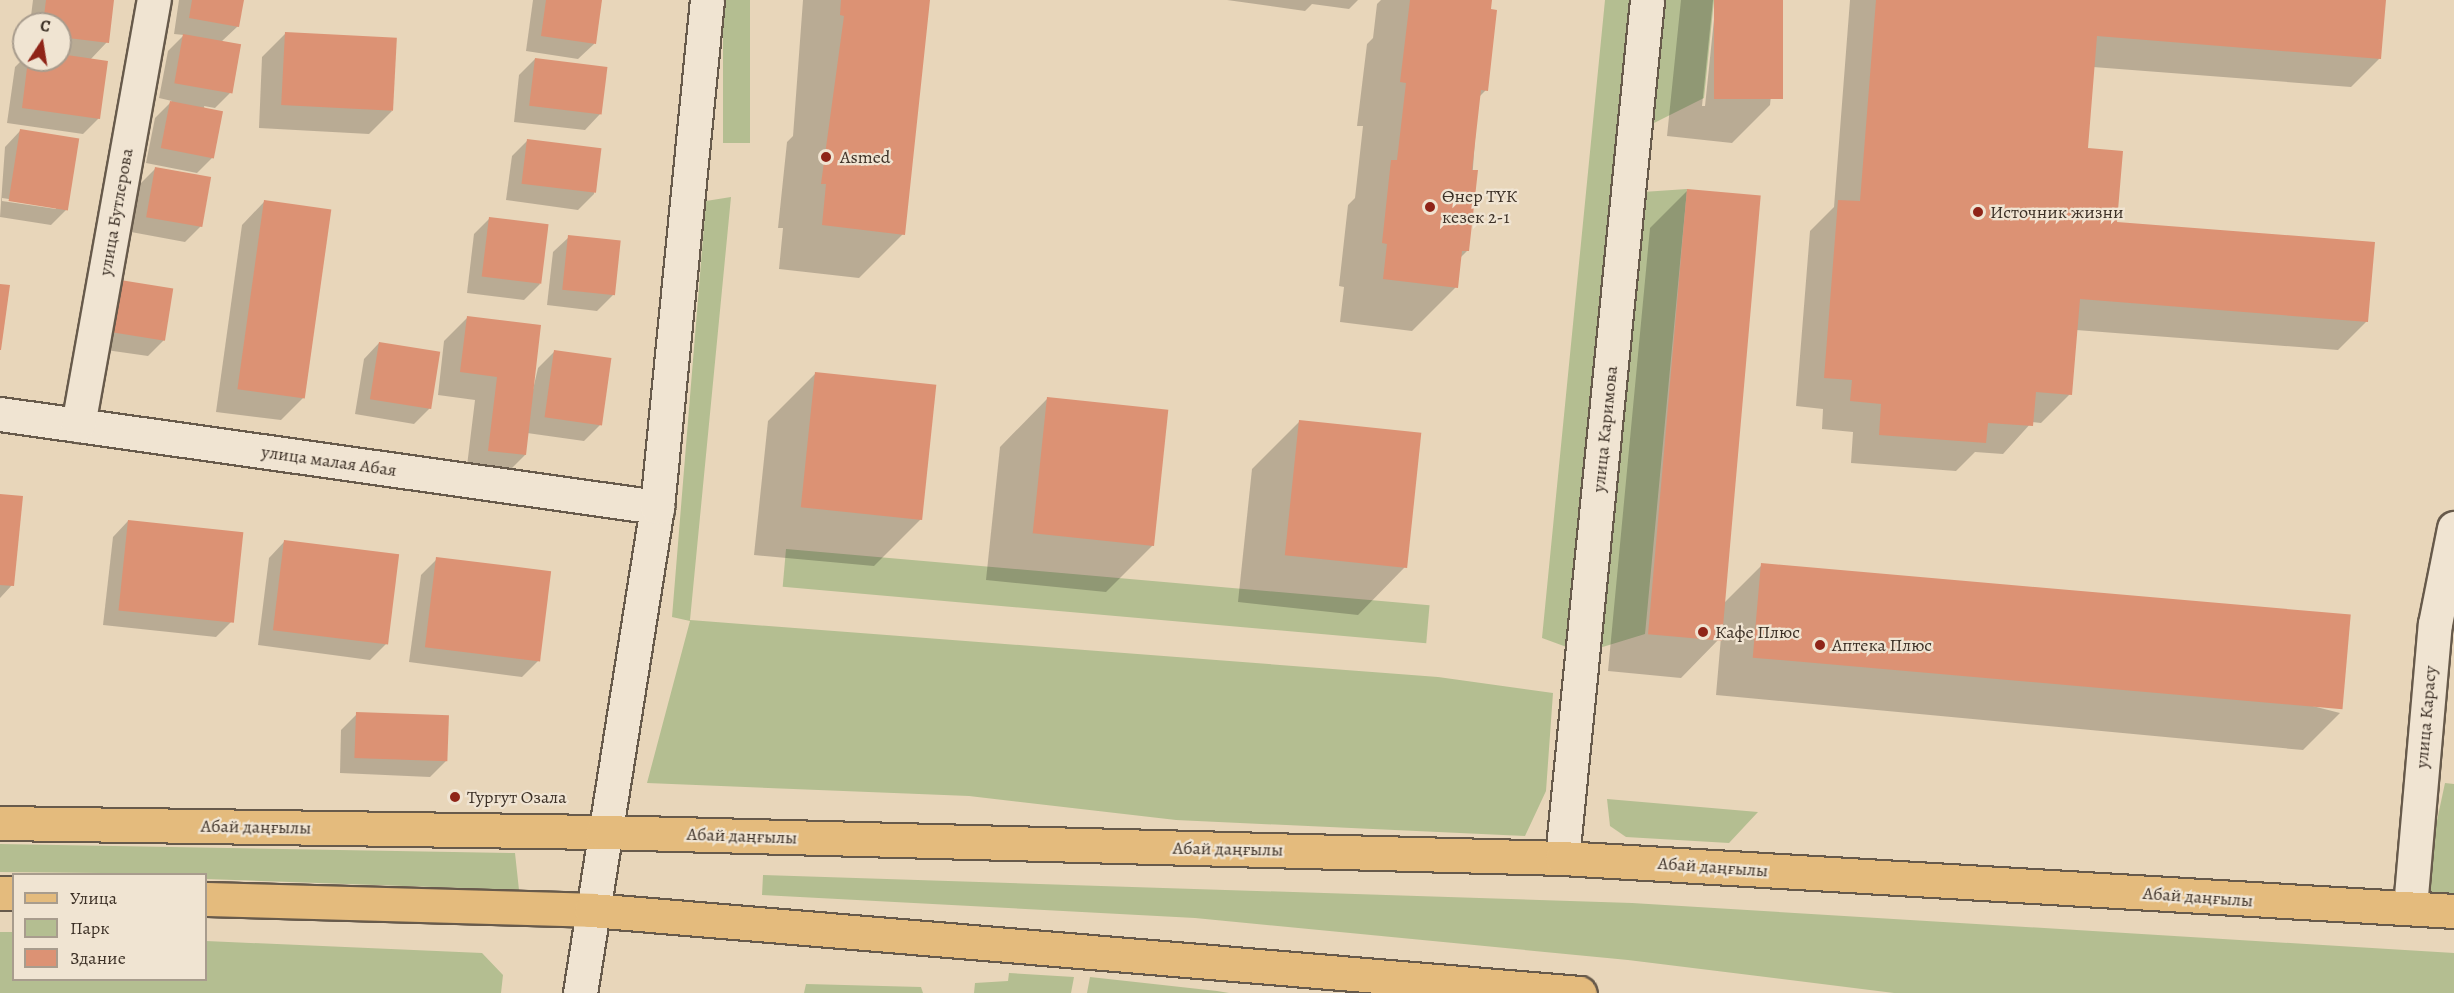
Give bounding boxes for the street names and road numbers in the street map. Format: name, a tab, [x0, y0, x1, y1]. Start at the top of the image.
street label: улица Бутлерова	[94, 147, 138, 277]
street label: улица Каримова	[1588, 365, 1622, 493]
street label: улица малая Абая	[260, 441, 398, 481]
street label: улица Карасу	[2411, 665, 2441, 769]
street label: Абай даңғылы	[201, 815, 311, 839]
street label: Абай даңғылы	[686, 823, 798, 849]
street label: Абай даңғылы	[1173, 837, 1283, 861]
street label: Абай даңғылы	[1657, 852, 1769, 882]
street label: Абай даңғылы	[2142, 882, 2254, 912]

